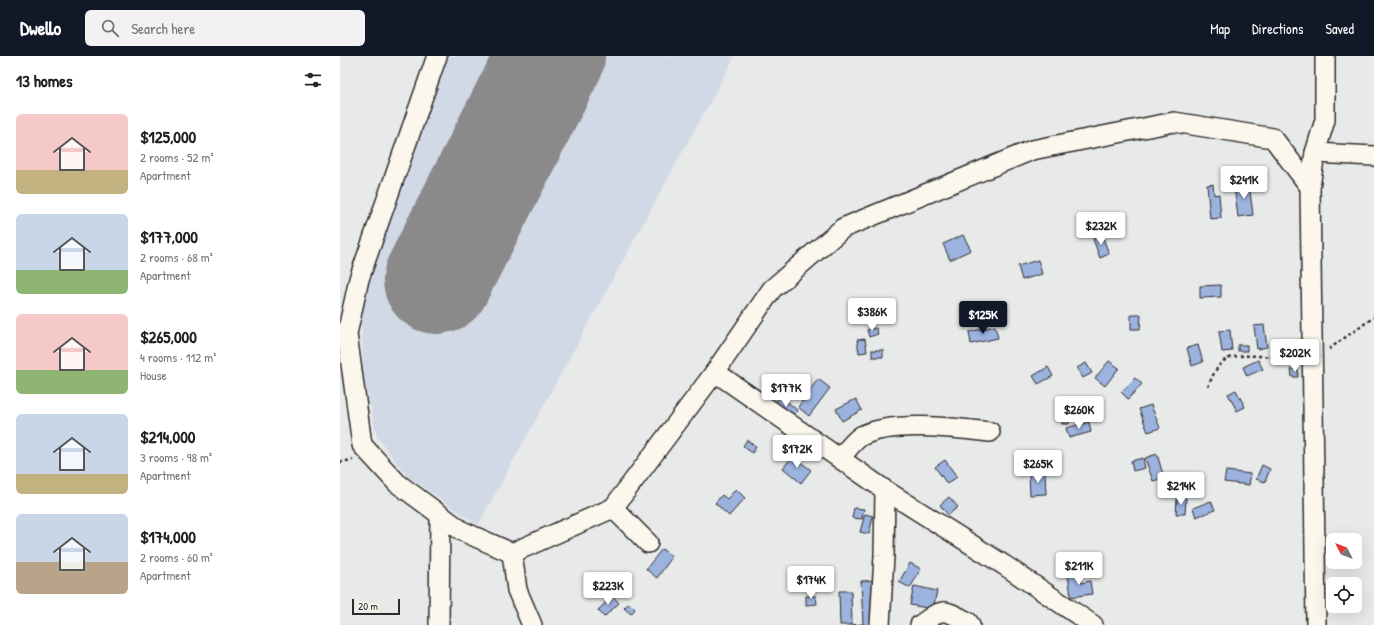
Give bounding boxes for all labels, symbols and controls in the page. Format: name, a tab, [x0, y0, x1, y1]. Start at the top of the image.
search box	[85, 10, 365, 46]
text: Dwello	[20, 15, 61, 41]
icon: search	[99, 17, 121, 39]
text: Search here	[131, 18, 195, 39]
text: Map	[1210, 19, 1230, 38]
text: Directions	[1252, 19, 1303, 38]
text: Saved	[1325, 19, 1354, 38]
text: 13 homes	[16, 69, 73, 92]
icon: filters	[302, 69, 324, 91]
text: $125,000	[140, 125, 196, 148]
icon: home	[48, 130, 96, 178]
text: 2 rooms · 52 m²	[140, 148, 213, 166]
text: Apartment	[140, 166, 191, 184]
pin: $241K	[1216, 166, 1272, 200]
text: $241K	[1229, 170, 1259, 188]
pin: $232K	[1073, 212, 1129, 246]
text: $232K	[1085, 216, 1117, 234]
text: $177,000	[140, 225, 198, 248]
icon: home	[48, 230, 96, 278]
text: 2 rooms · 68 m²	[140, 248, 213, 266]
text: Apartment	[140, 266, 191, 284]
pin: $386K	[844, 298, 900, 332]
pin: $125K	[955, 301, 1011, 335]
text: $386K	[857, 302, 887, 320]
text: $125K	[968, 305, 998, 323]
text: $265,000	[140, 325, 197, 348]
icon: home	[48, 330, 96, 378]
pin: $202K	[1267, 339, 1323, 373]
text: $202K	[1279, 343, 1311, 361]
text: 4 rooms · 112 m²	[140, 348, 216, 366]
text: House	[140, 366, 167, 384]
pin: $177K	[758, 374, 814, 408]
text: $177K	[771, 378, 801, 396]
pin: $260K	[1051, 396, 1107, 430]
text: $260K	[1064, 400, 1094, 418]
text: $214,000	[140, 425, 195, 448]
icon: home	[48, 430, 96, 478]
pin: $172K	[769, 435, 825, 469]
text: $172K	[782, 439, 812, 457]
text: 3 rooms · 98 m²	[140, 448, 212, 466]
pin: $265K	[1010, 450, 1066, 484]
text: $265K	[1023, 454, 1053, 472]
text: Apartment	[140, 466, 191, 484]
pin: $214K	[1153, 472, 1209, 506]
text: $214K	[1166, 476, 1196, 494]
text: $174,000	[140, 525, 196, 548]
icon: home	[48, 530, 96, 578]
north arrow	[1326, 533, 1362, 569]
map controls	[1326, 533, 1362, 613]
text: 2 rooms · 60 m²	[140, 548, 213, 566]
pin: $211K	[1051, 552, 1107, 586]
text: $211K	[1065, 556, 1093, 574]
text: Apartment	[140, 566, 191, 584]
pin: $174K	[783, 566, 839, 600]
text: $174K	[796, 570, 826, 588]
pin: $223K	[580, 572, 636, 606]
text: $223K	[592, 576, 624, 594]
button: locate	[1326, 577, 1362, 613]
scale bar	[352, 597, 400, 616]
text: 20 m	[358, 599, 378, 613]

